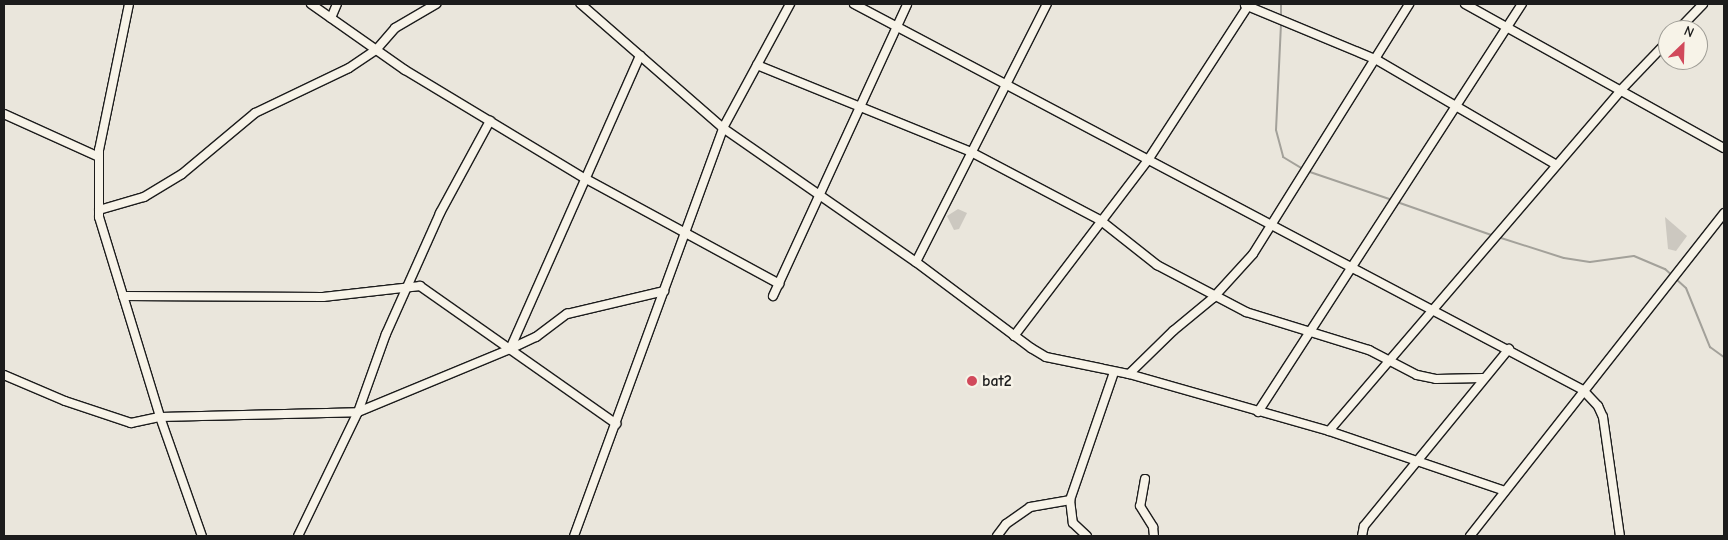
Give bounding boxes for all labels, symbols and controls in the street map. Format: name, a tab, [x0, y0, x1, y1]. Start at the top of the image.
north arrow	[1658, 20, 1708, 70]
text: N	[1681, 22, 1697, 41]
place label: bat2	[982, 371, 1012, 391]
marker: bat2	[966, 375, 978, 387]

